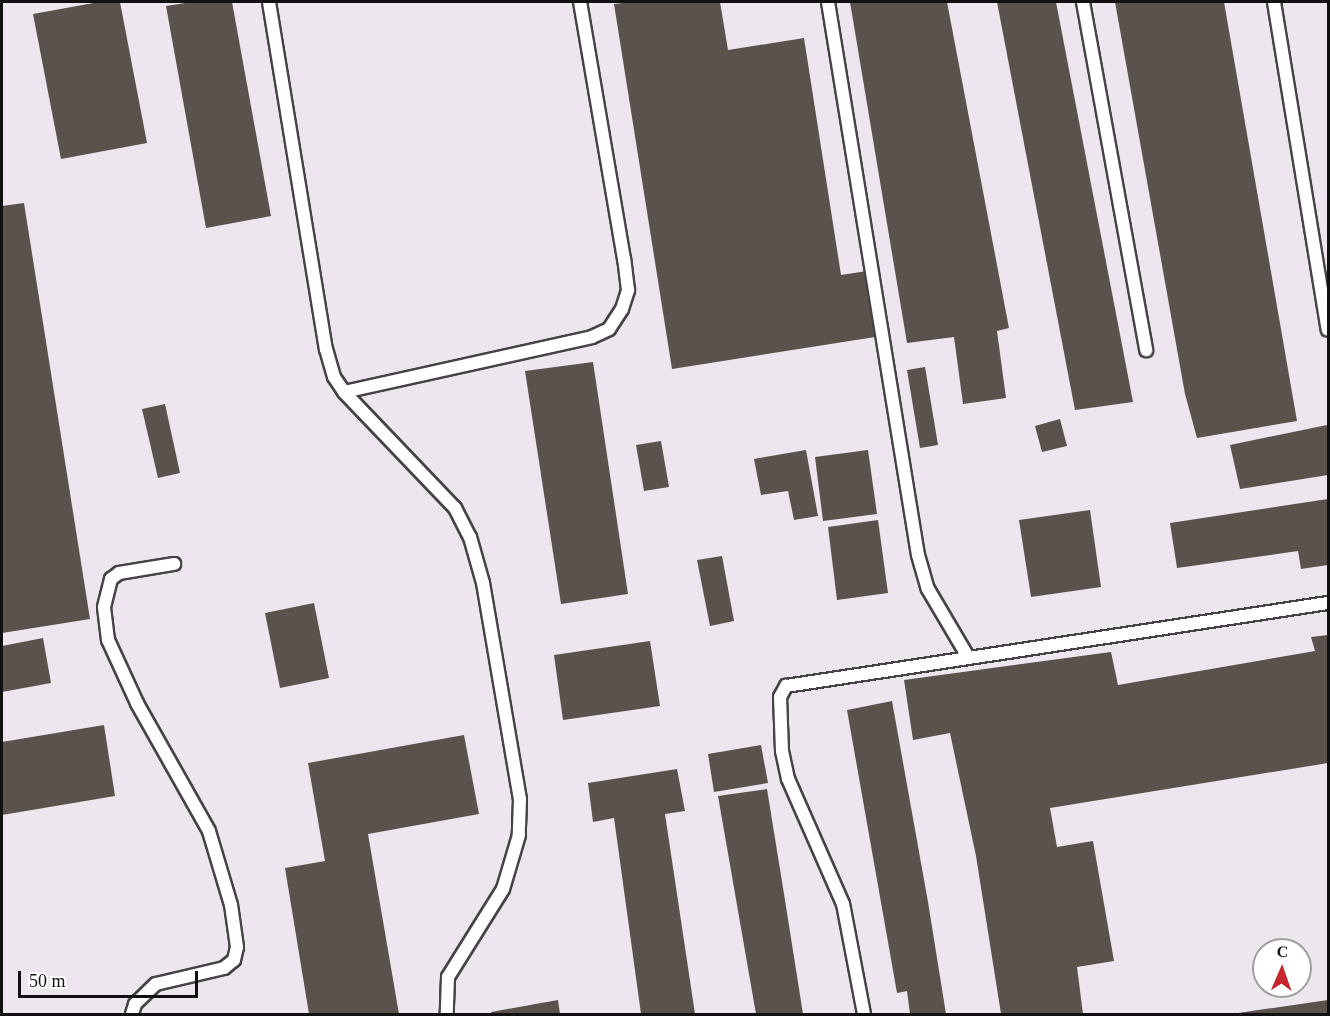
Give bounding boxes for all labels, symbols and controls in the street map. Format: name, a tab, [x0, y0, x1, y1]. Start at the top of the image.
north arrow	[1252, 938, 1312, 998]
text: С	[1277, 943, 1289, 960]
scale bar	[21, 959, 201, 997]
text: 50 m	[29, 971, 66, 991]

